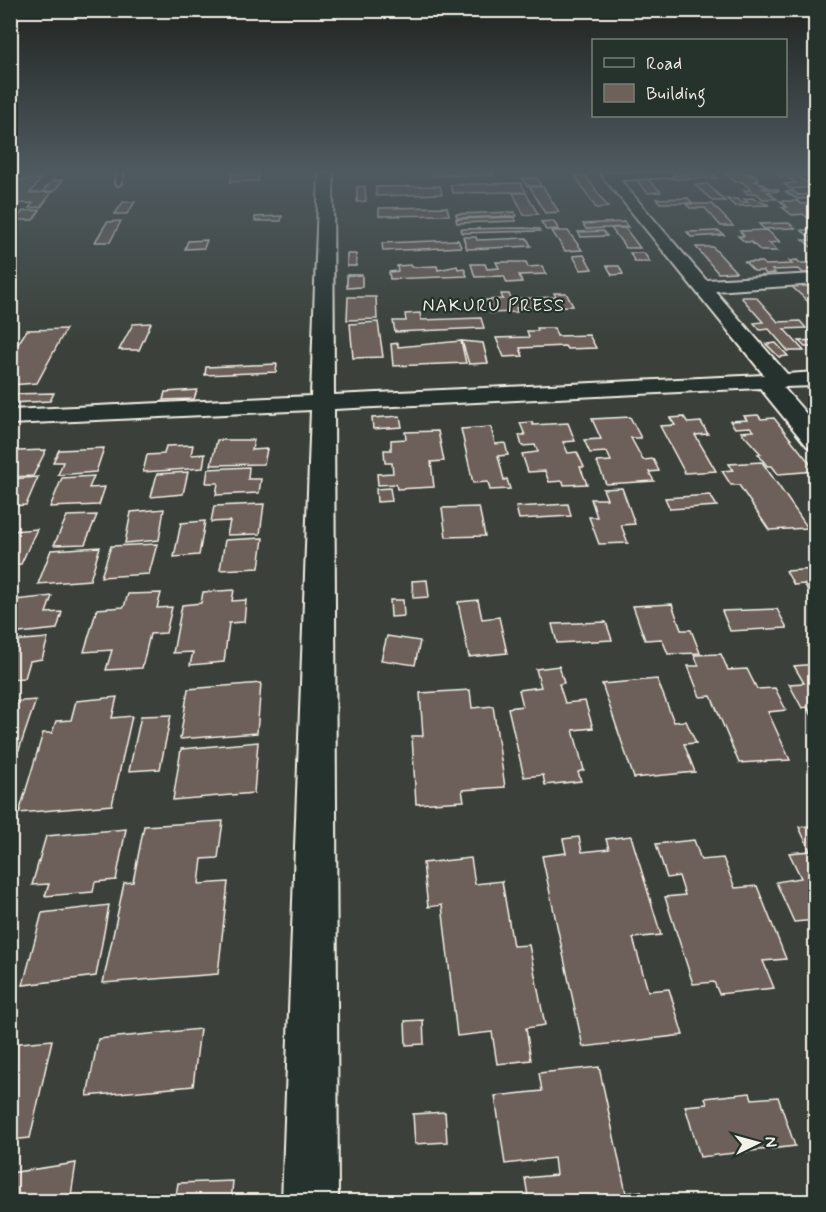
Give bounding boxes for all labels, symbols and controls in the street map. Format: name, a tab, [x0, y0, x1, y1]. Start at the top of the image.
legend	[592, 39, 787, 117]
text: Road	[646, 52, 682, 76]
text: Building	[646, 82, 706, 108]
district label: NAKURU PRESS	[423, 294, 565, 318]
north arrow	[727, 1113, 787, 1173]
text: N	[760, 1136, 781, 1148]

